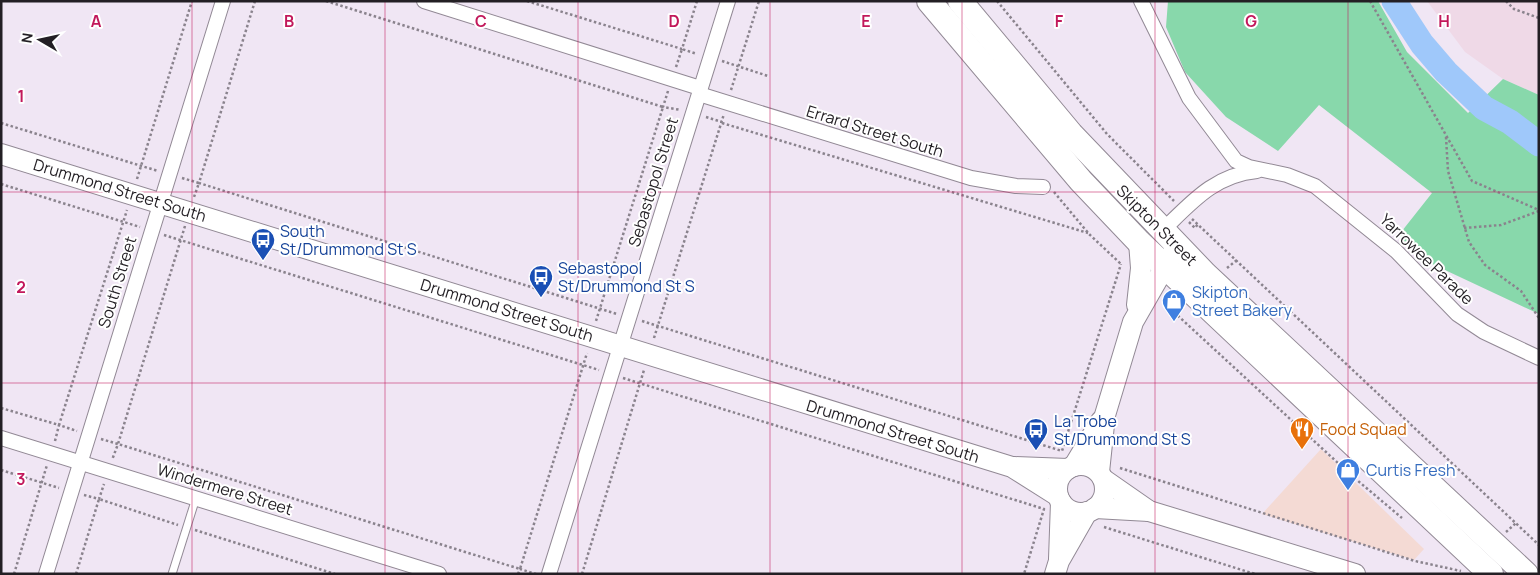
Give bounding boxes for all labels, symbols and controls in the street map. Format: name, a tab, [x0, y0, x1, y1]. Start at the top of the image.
text: A	[91, 10, 102, 32]
text: B	[284, 10, 294, 32]
text: C	[475, 10, 487, 32]
text: D	[668, 10, 680, 32]
text: E	[861, 10, 871, 32]
text: F	[1055, 10, 1064, 32]
text: G	[1245, 10, 1257, 32]
text: H	[1438, 10, 1450, 32]
north arrow	[15, 15, 65, 65]
text: N	[16, 31, 37, 44]
text: 1	[17, 85, 25, 107]
street label: Errard Street South	[804, 100, 946, 162]
street label: Sebastopol Street	[623, 115, 683, 249]
street label: Drummond Street South	[31, 153, 209, 227]
street label: Skipton Street	[1112, 180, 1202, 270]
street label: Yarrowee Parade	[1375, 209, 1479, 309]
place label: South St/Drummond St S	[280, 220, 417, 260]
bus stop icon: South St/Drummond St S	[250, 227, 276, 261]
street label: South Street	[93, 233, 141, 331]
place label: Sebastopol St/Drummond St S	[558, 257, 695, 297]
bus stop icon: Sebastopol St/Drummond St S	[528, 264, 554, 298]
street label: Drummond Street South	[418, 273, 596, 347]
text: 2	[16, 276, 26, 298]
place label: Skipton Street Bakery	[1192, 281, 1293, 321]
shop icon: Skipton Street Bakery	[1161, 288, 1187, 322]
street label: Drummond Street South	[804, 394, 982, 468]
place label: La Trobe St/Drummond St S	[1054, 410, 1191, 450]
restaurant icon: Food Squad	[1289, 416, 1315, 450]
bus stop icon: La Trobe St/Drummond St S	[1023, 417, 1049, 451]
place label: Food Squad	[1320, 418, 1407, 440]
shop icon: Curtis Fresh	[1335, 457, 1361, 491]
street label: Windermere Street	[155, 458, 295, 520]
place label: Curtis Fresh	[1366, 459, 1455, 481]
text: 3	[16, 468, 26, 490]

